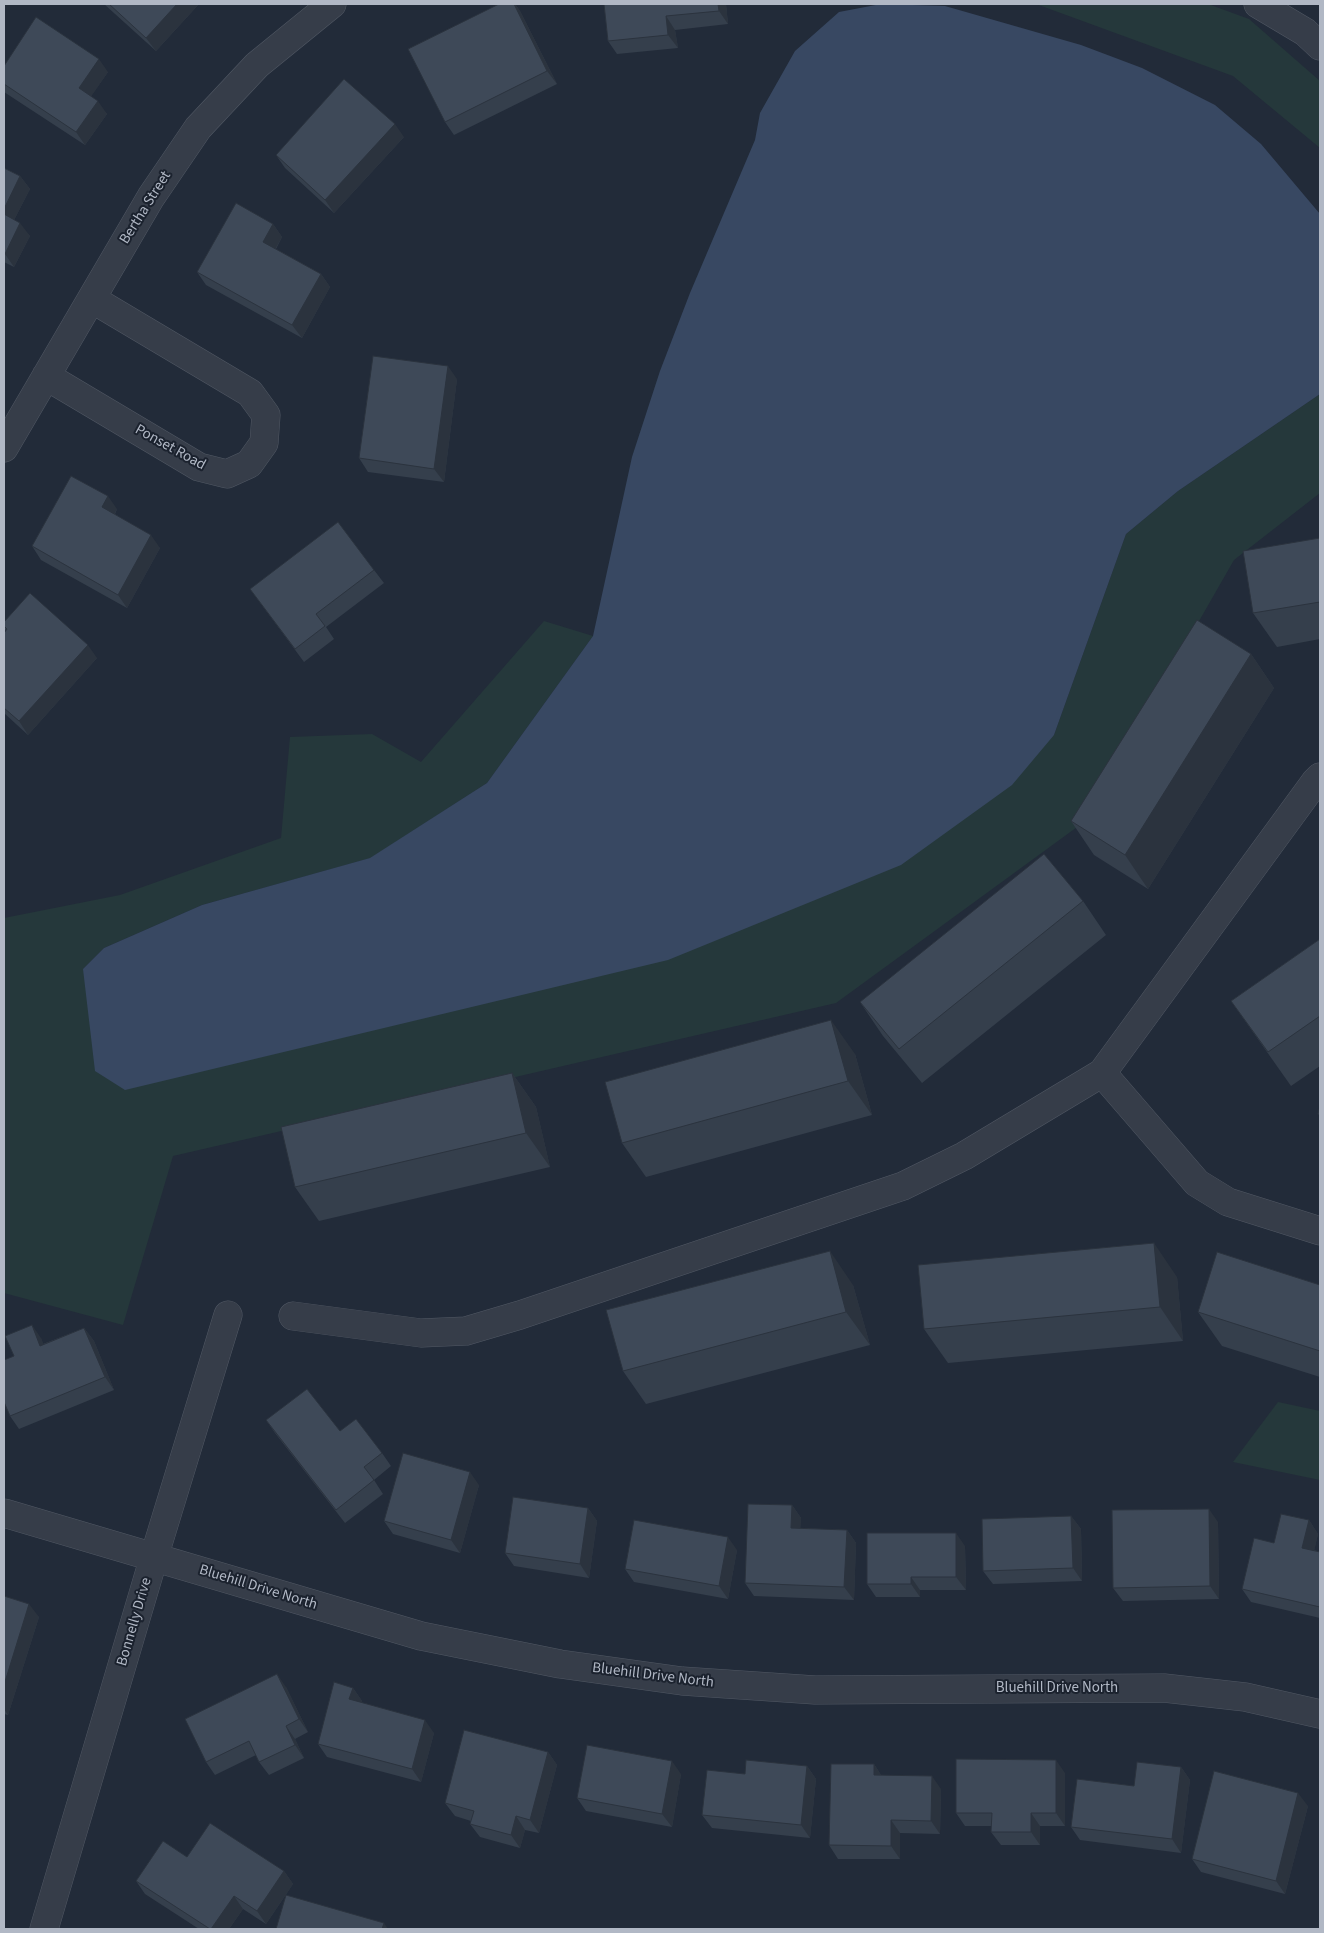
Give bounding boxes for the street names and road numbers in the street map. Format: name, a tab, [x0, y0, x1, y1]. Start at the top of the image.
street label: Bertha Street	[116, 168, 176, 248]
street label: Ponset Road	[131, 421, 209, 475]
street label: Bluehill Drive North	[197, 1561, 319, 1615]
street label: Bonnelly Drive	[114, 1576, 156, 1668]
street label: Bluehill Drive North	[591, 1660, 715, 1692]
street label: Bluehill Drive North	[996, 1680, 1118, 1698]

